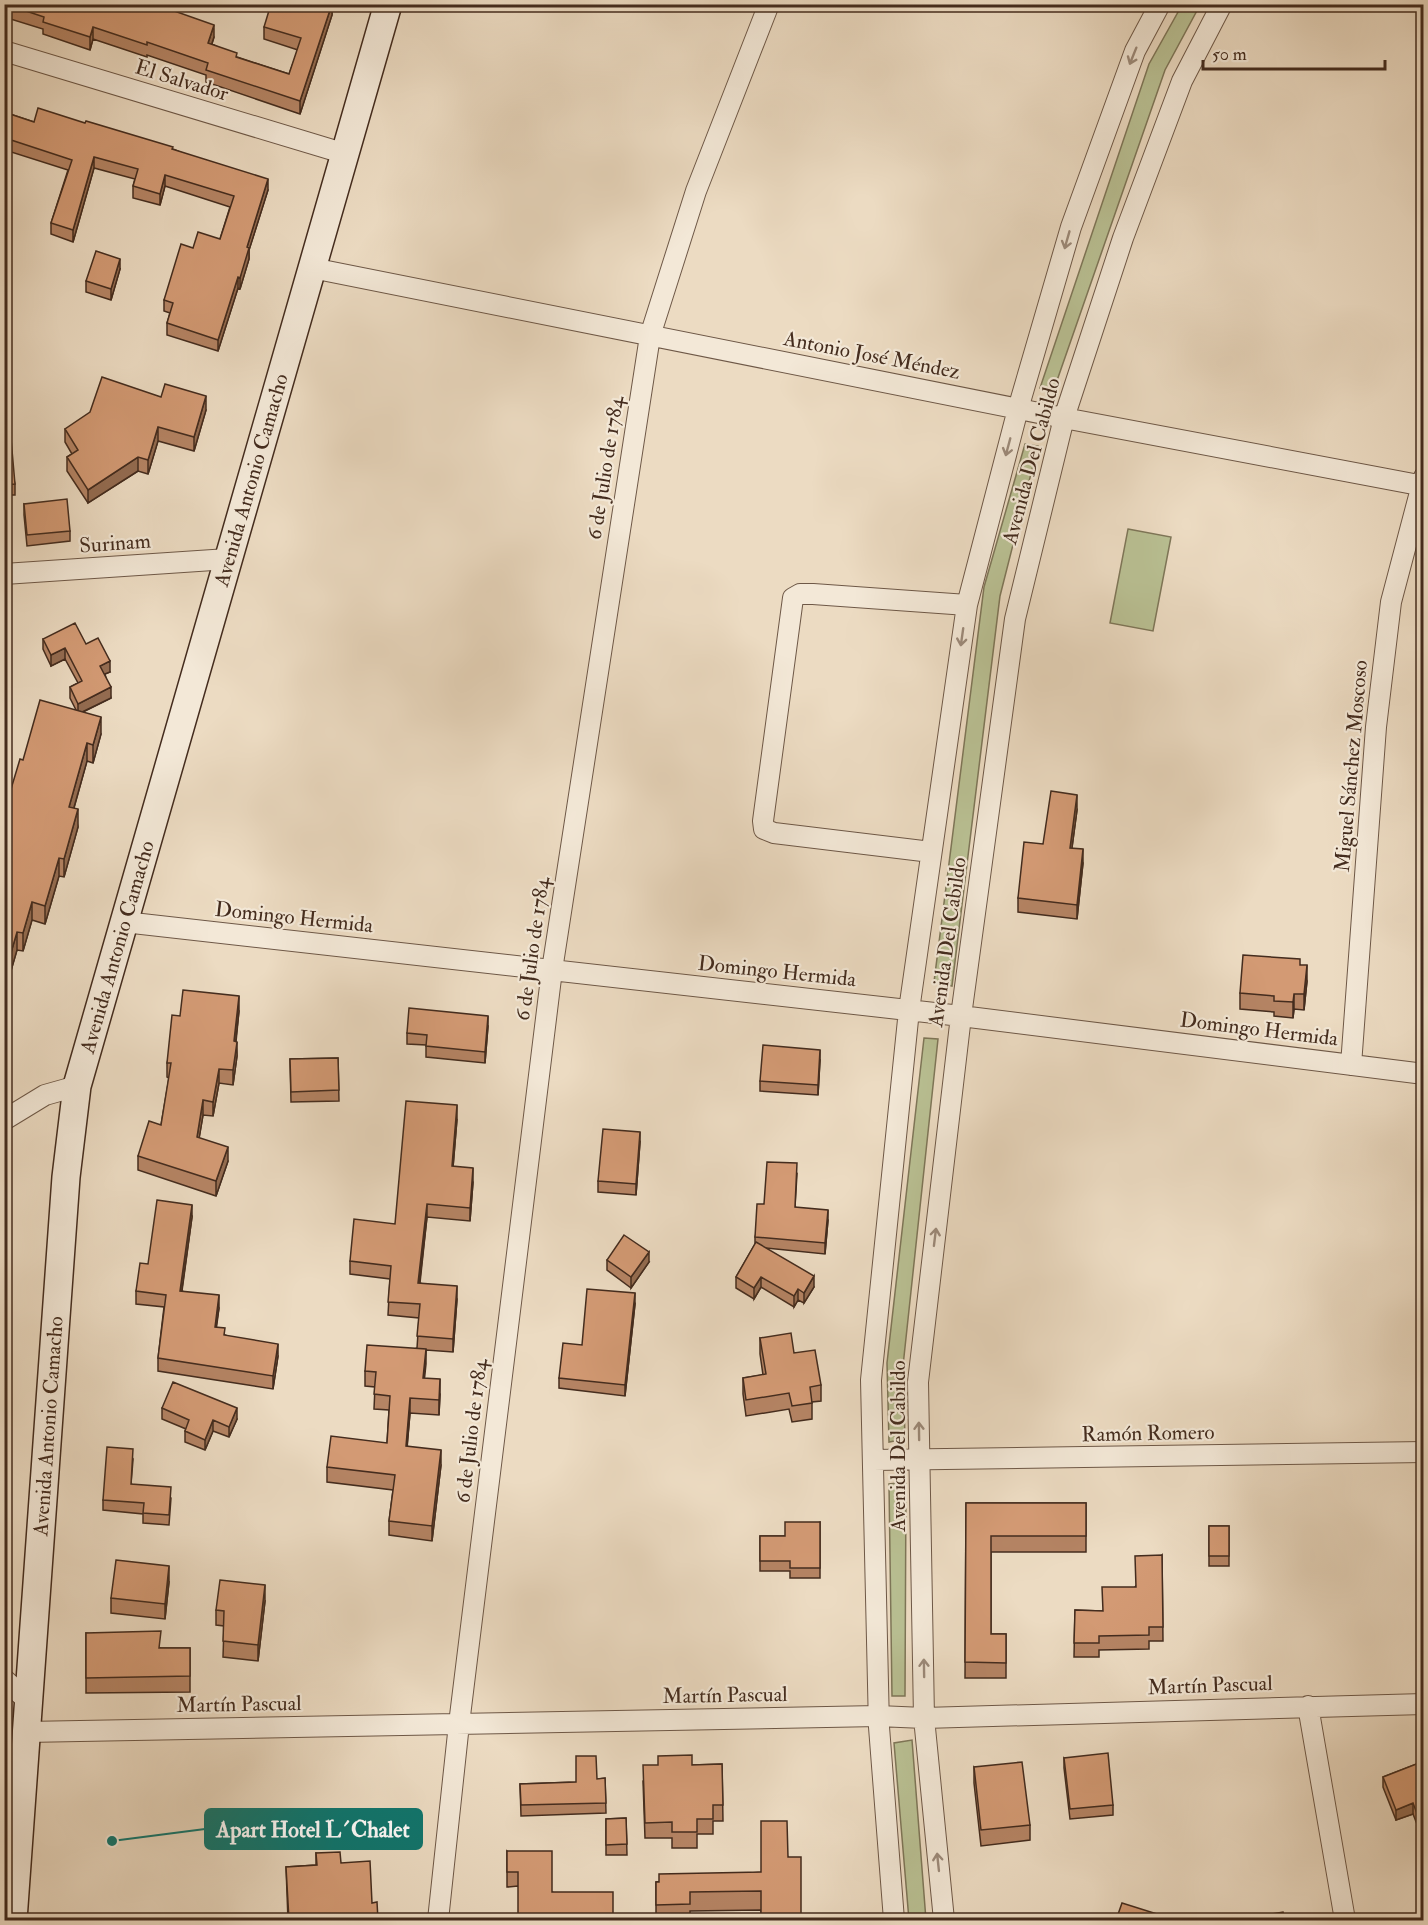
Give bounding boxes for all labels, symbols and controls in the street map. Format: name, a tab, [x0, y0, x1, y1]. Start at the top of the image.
scale bar	[1203, 33, 1384, 71]
text: 50 m	[1212, 43, 1247, 66]
one-way arrow	[1127, 47, 1138, 65]
street label: El Salvador	[132, 53, 232, 108]
one-way arrow	[1061, 230, 1072, 249]
street label: Antonio José Méndez	[780, 325, 962, 386]
street label: Avenida Antonio Camacho	[208, 371, 295, 591]
street label: Avenida Del Cabildo	[996, 375, 1067, 548]
street label: 6 de Julio de 1784	[581, 393, 630, 542]
one-way arrow	[1002, 438, 1013, 457]
street label: Surinam	[78, 528, 152, 559]
one-way arrow	[957, 626, 968, 646]
street label: Miguel Sánchez Moscoso	[1329, 659, 1374, 873]
street label: Avenida Antonio Camacho	[74, 838, 161, 1058]
street label: Avenida Del Cabildo	[922, 855, 973, 1030]
street label: 6 de Julio de 1784	[509, 874, 556, 1023]
street label: Domingo Hermida	[213, 896, 375, 939]
street label: Domingo Hermida	[696, 950, 858, 993]
street label: Domingo Hermida	[1178, 1006, 1340, 1053]
one-way arrow	[930, 1228, 941, 1247]
street label: Avenida Antonio Camacho	[27, 1315, 70, 1538]
street label: 6 de Julio de 1784	[449, 1356, 494, 1505]
street label: Avenida Del Cabildo	[885, 1360, 912, 1533]
street label: Ramón Romero	[1081, 1419, 1215, 1448]
one-way arrow	[913, 1422, 925, 1441]
one-way arrow	[918, 1658, 929, 1678]
street label: Martín Pascual	[1147, 1670, 1274, 1701]
street label: Martín Pascual	[662, 1681, 788, 1710]
street label: Martín Pascual	[176, 1690, 302, 1719]
callout: Apart Hotel L´Chalet	[205, 1809, 422, 1849]
text: Apart Hotel L´Chalet	[215, 1816, 411, 1845]
one-way arrow	[932, 1853, 943, 1873]

